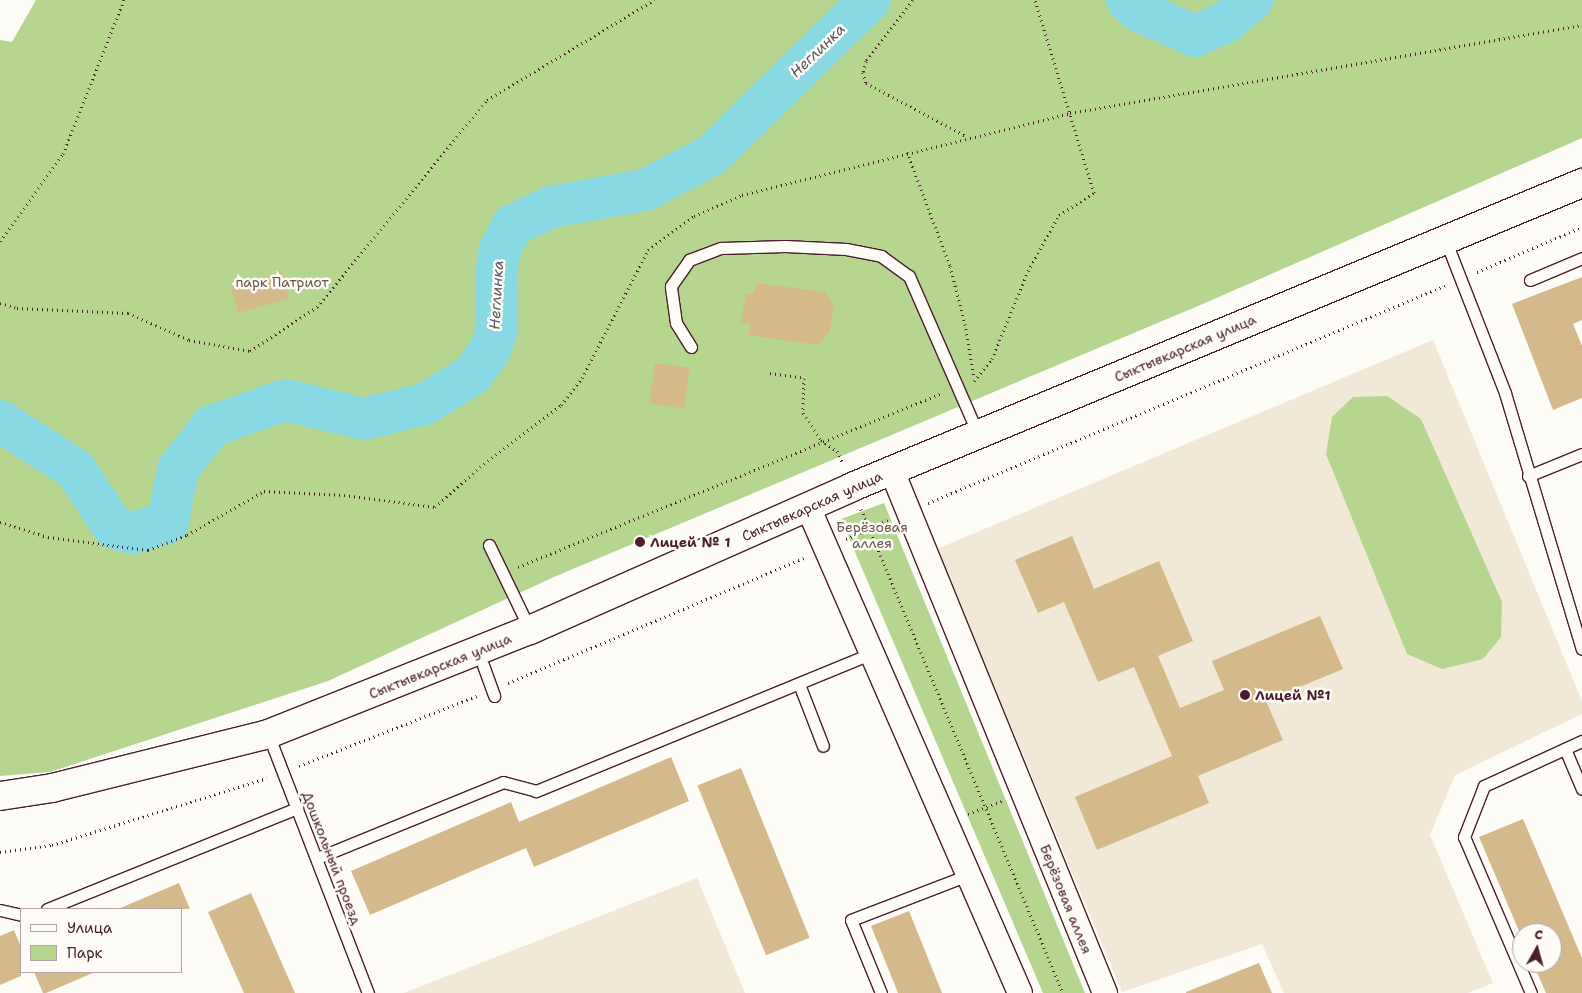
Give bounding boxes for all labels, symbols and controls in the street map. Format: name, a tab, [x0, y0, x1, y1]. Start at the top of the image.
water label: Неглинка	[787, 20, 849, 82]
water label: Неглинка	[486, 260, 508, 330]
park label: парк Патриот	[235, 274, 329, 290]
street label: Сыктывкарская улица	[1112, 311, 1258, 385]
street label: Сыктывкарская улица	[739, 467, 885, 545]
park label: Берёзовая аллея	[836, 519, 908, 552]
place label: Лицей № 1	[650, 534, 731, 550]
marker: Лицей № 1	[634, 536, 646, 548]
street label: Сыктывкарская улица	[366, 630, 514, 702]
place label: Лицей №1	[1255, 687, 1331, 703]
marker: Лицей №1	[1239, 689, 1251, 701]
street label: Дошкольный проезд	[299, 789, 365, 927]
street label: Берёзовая аллея	[1036, 842, 1096, 956]
legend	[20, 908, 182, 973]
text: Улица	[67, 918, 112, 938]
north arrow	[1512, 923, 1562, 973]
text: С	[1533, 925, 1544, 944]
text: Парк	[67, 943, 103, 963]

